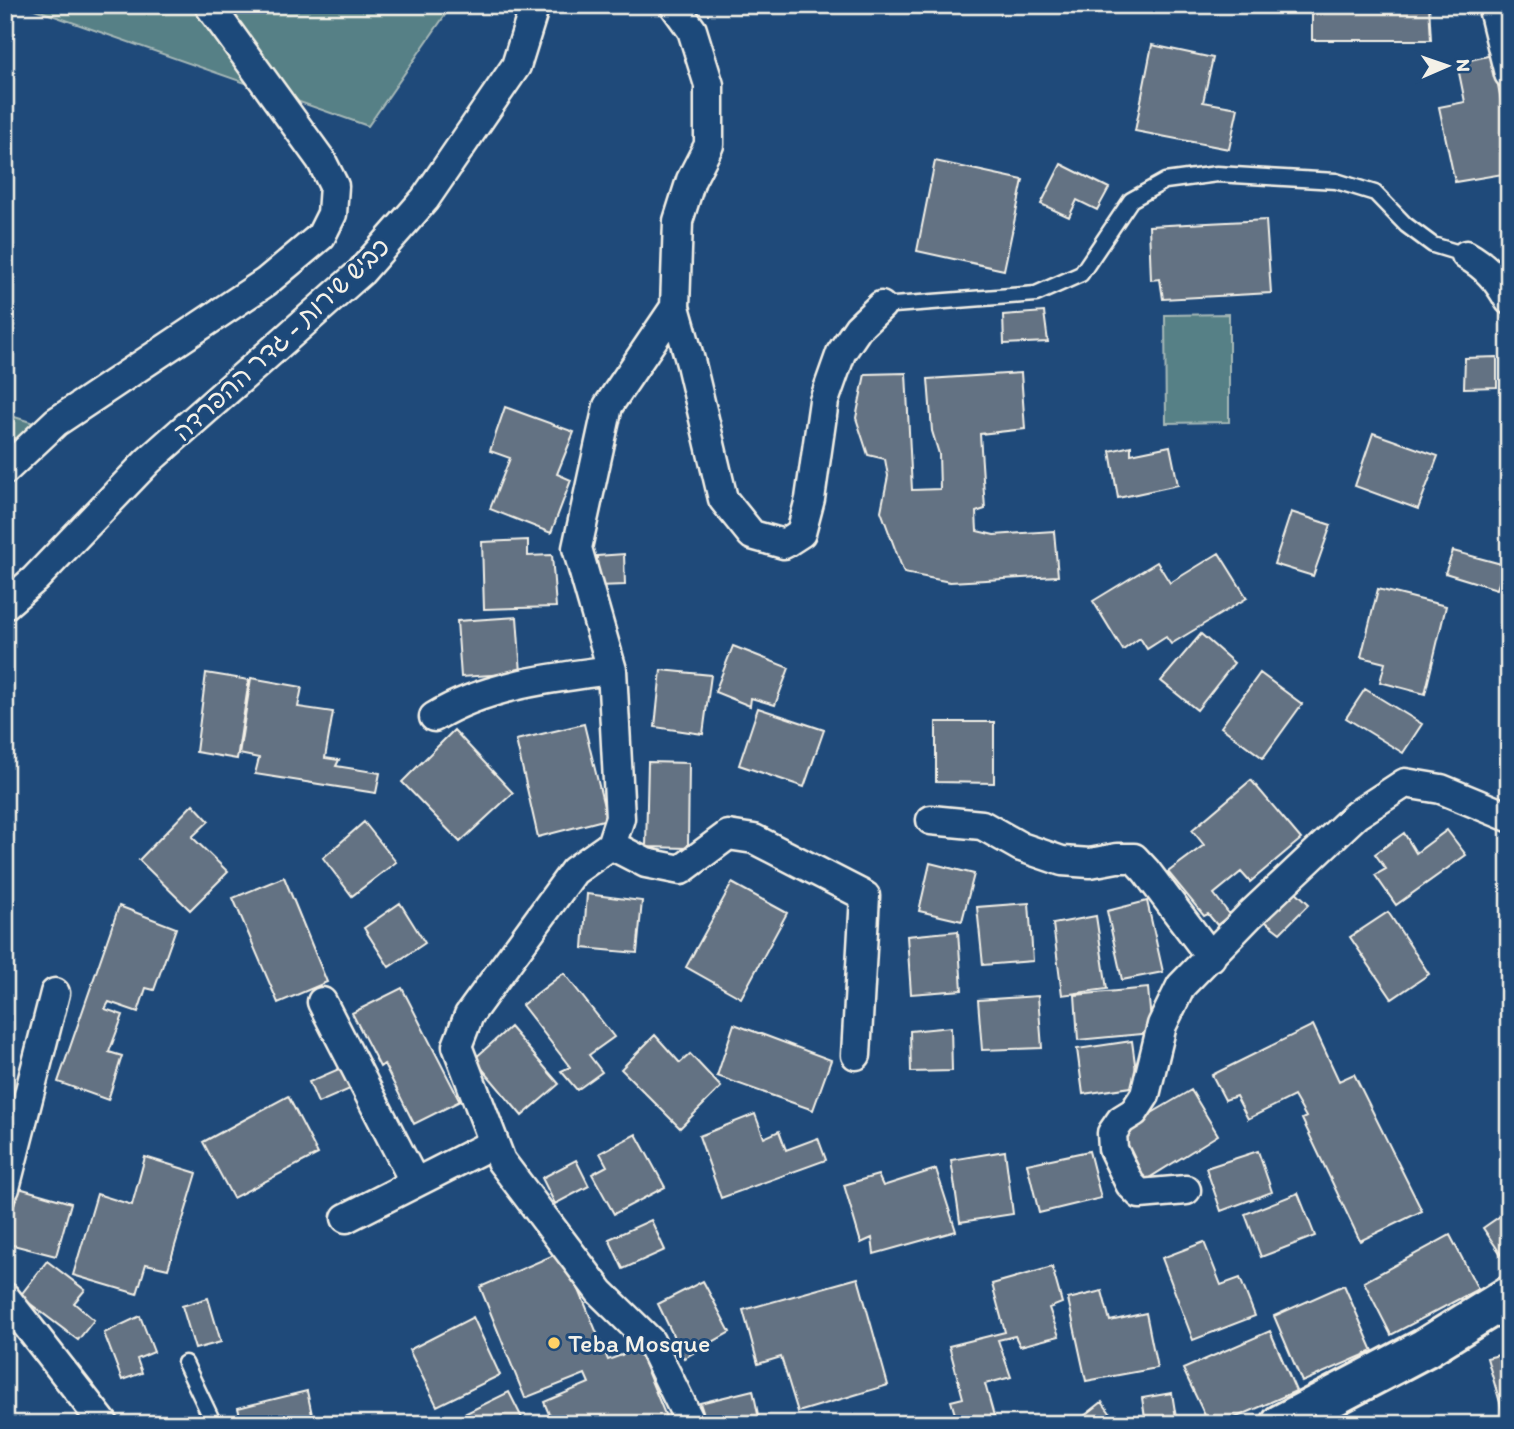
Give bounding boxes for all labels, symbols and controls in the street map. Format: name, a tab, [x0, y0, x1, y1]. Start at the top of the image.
north arrow	[1412, 32, 1482, 102]
text: N	[1452, 59, 1475, 72]
street label: כביש שירות - גדר ההפרדה	[166, 230, 396, 448]
place label: Teba Mosque	[568, 1327, 710, 1359]
marker: Teba Mosque	[546, 1335, 562, 1351]

